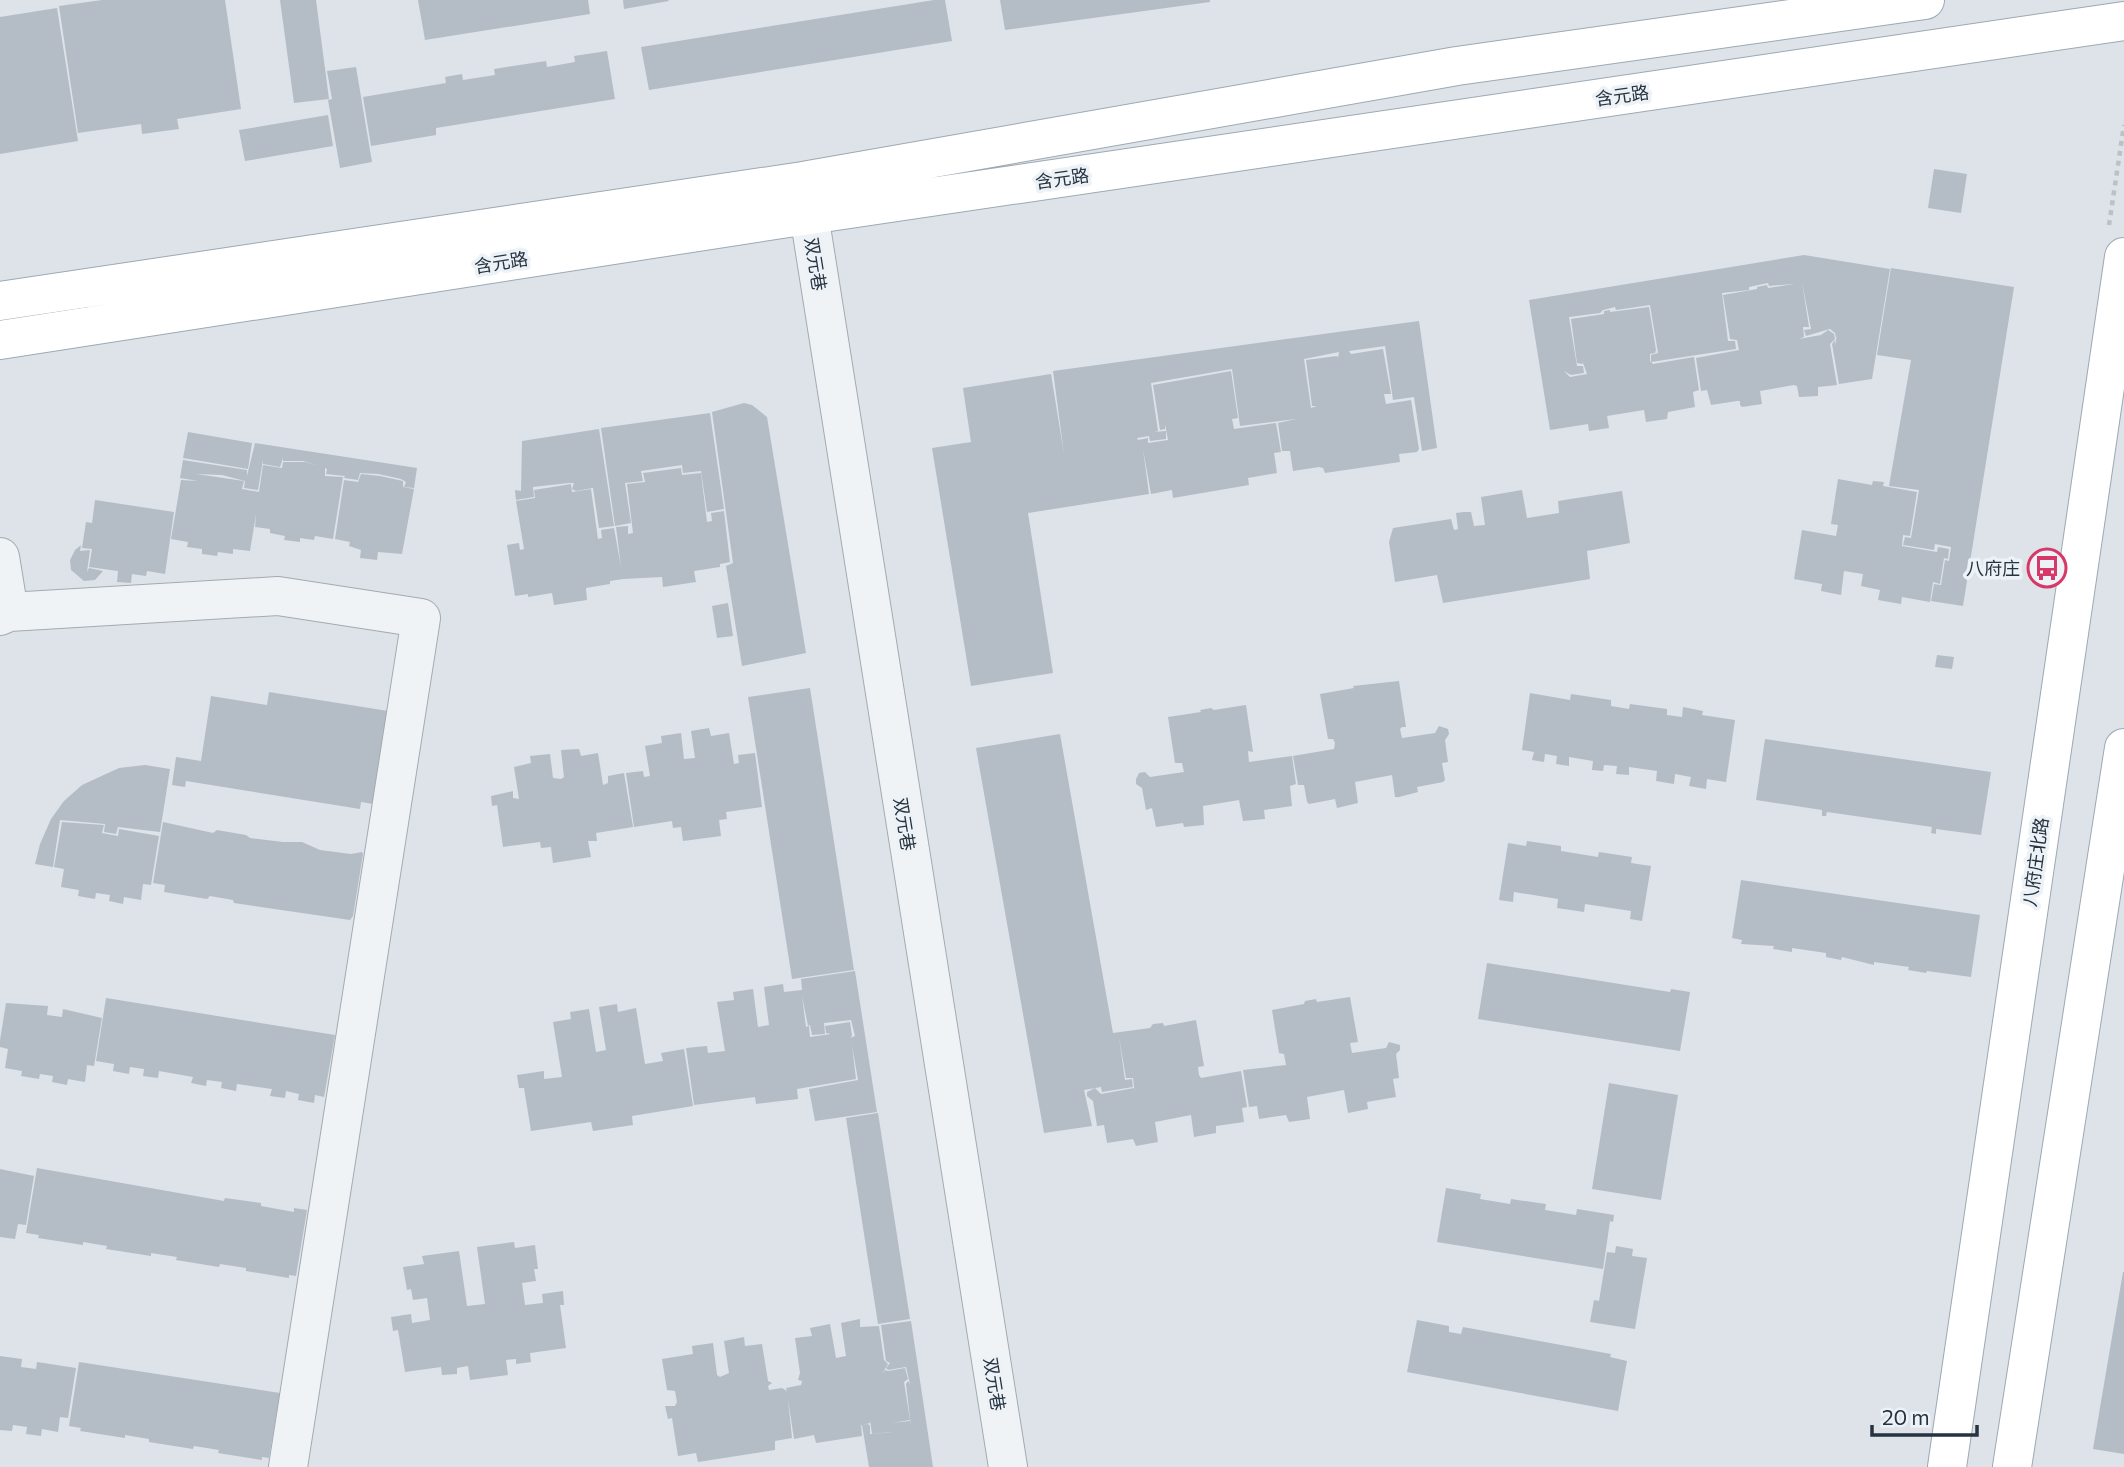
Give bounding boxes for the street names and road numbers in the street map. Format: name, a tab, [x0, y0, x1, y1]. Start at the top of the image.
street label: 含元路	[1594, 80, 1650, 110]
street label: 含元路	[1034, 163, 1090, 193]
street label: 双元巷	[801, 236, 831, 292]
street label: 含元路	[473, 247, 529, 277]
street label: 双元巷	[890, 796, 920, 852]
street label: 八府庄北路	[2018, 816, 2052, 908]
street label: 双元巷	[980, 1356, 1010, 1412]

